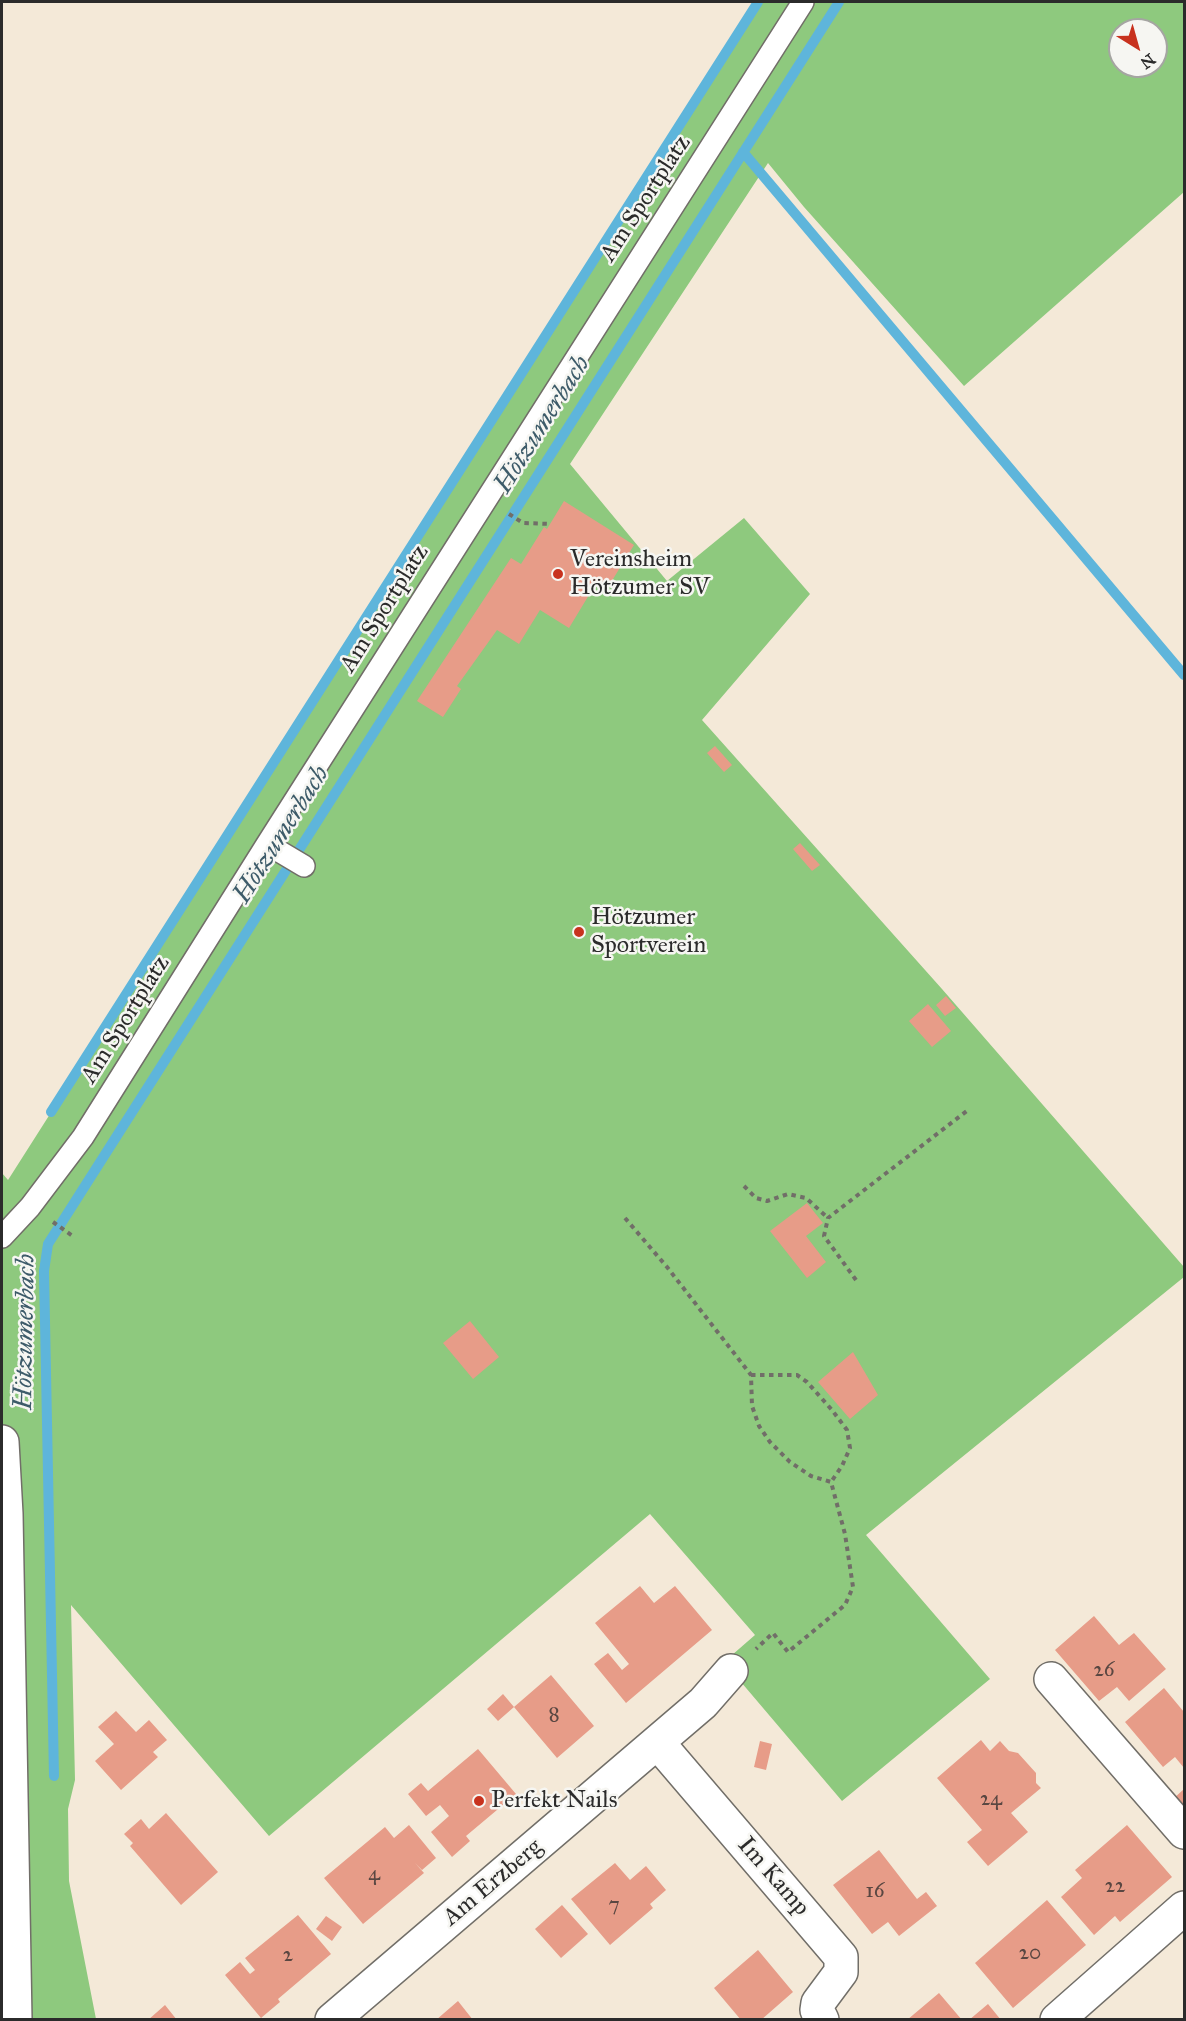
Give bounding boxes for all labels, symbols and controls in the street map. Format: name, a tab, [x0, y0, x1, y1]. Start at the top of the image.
north arrow	[1108, 18, 1168, 78]
text: N	[1137, 49, 1159, 73]
street label: Am Sportplatz	[594, 130, 698, 268]
water label: Hötzumerbach	[488, 350, 598, 500]
street label: Am Sportplatz	[334, 540, 436, 678]
place label: Vereinsheim Hötzumer SV	[570, 546, 710, 602]
marker: Vereinsheim Hötzumer SV	[551, 567, 565, 581]
water label: Hötzumerbach	[227, 760, 337, 910]
place label: Hötzumer Sportverein	[591, 904, 706, 960]
marker: Hötzumer Sportverein	[572, 925, 586, 939]
street label: Am Sportplatz	[75, 951, 177, 1089]
water label: Hötzumerbach	[9, 1254, 43, 1410]
house number: 26	[1093, 1658, 1115, 1684]
house number: 8	[548, 1703, 560, 1729]
place label: Perfekt Nails	[491, 1787, 617, 1815]
house number: 24	[980, 1787, 1002, 1813]
marker: Perfekt Nails	[472, 1794, 486, 1808]
street label: Im Kamp	[731, 1832, 815, 1922]
street label: Am Erzberg	[438, 1833, 548, 1933]
house number: 4	[368, 1862, 380, 1888]
house number: 22	[1105, 1874, 1125, 1900]
house number: 16	[865, 1879, 885, 1905]
house number: 7	[608, 1893, 620, 1919]
house number: 20	[1019, 1941, 1041, 1967]
house number: 2	[283, 1943, 293, 1969]

